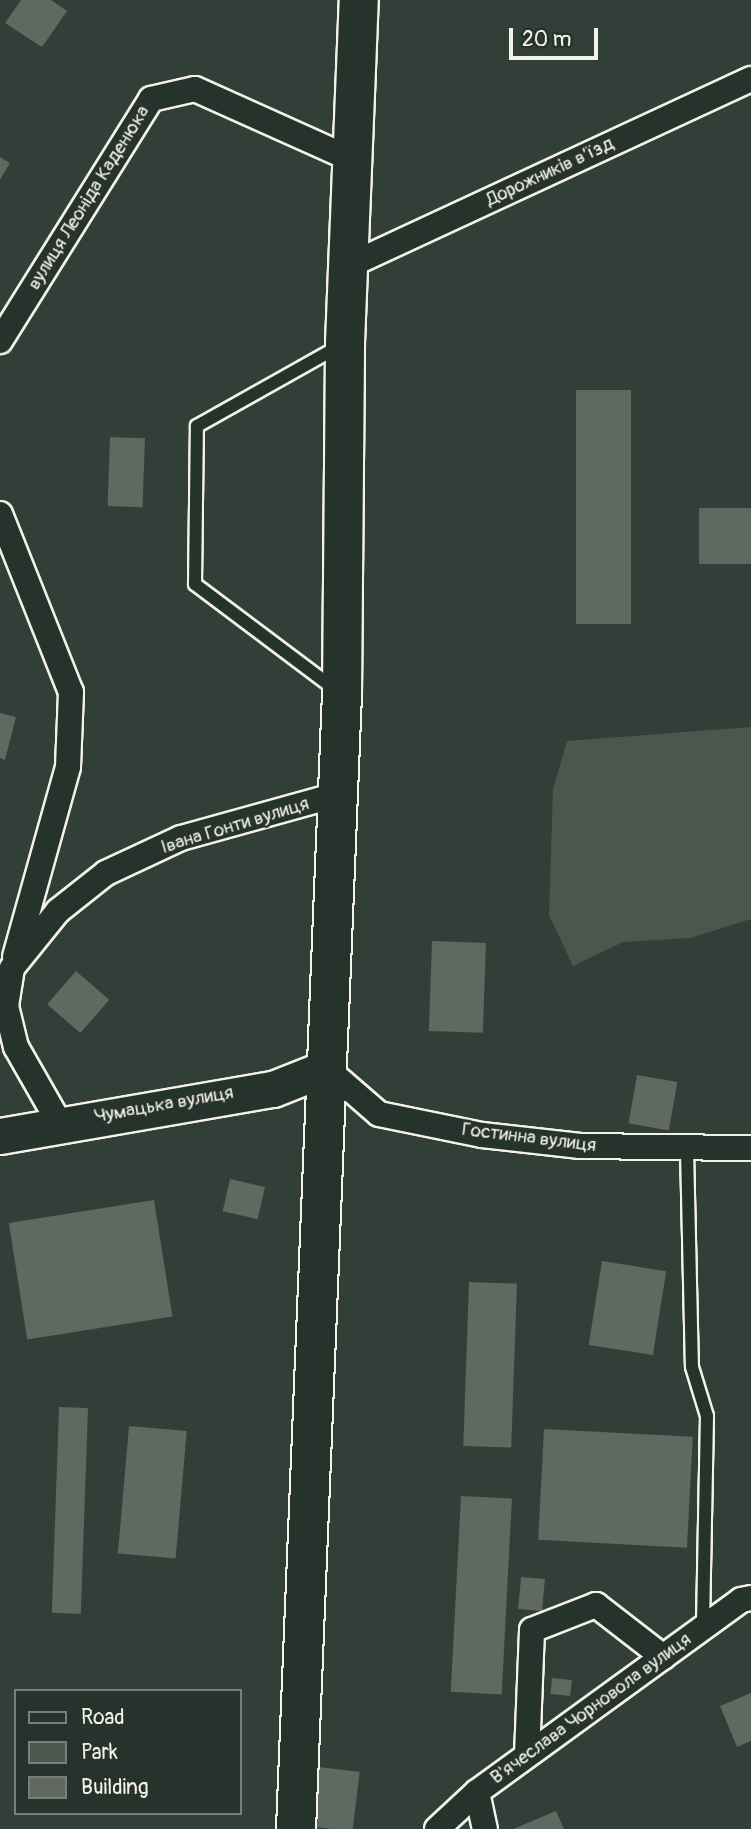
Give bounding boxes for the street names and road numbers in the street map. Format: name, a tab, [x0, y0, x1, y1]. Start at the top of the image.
street label: вулиця Леоніда Каденюка	[23, 102, 155, 294]
street label: Дорожників в’їзд	[482, 132, 618, 212]
street label: Івана Гонти вулиця	[158, 793, 312, 859]
street label: Чумацька вулиця	[93, 1082, 235, 1128]
street label: Гостинна вулиця	[461, 1118, 597, 1158]
street label: В'ячеслава Чорновола вулиця	[486, 1628, 696, 1790]

